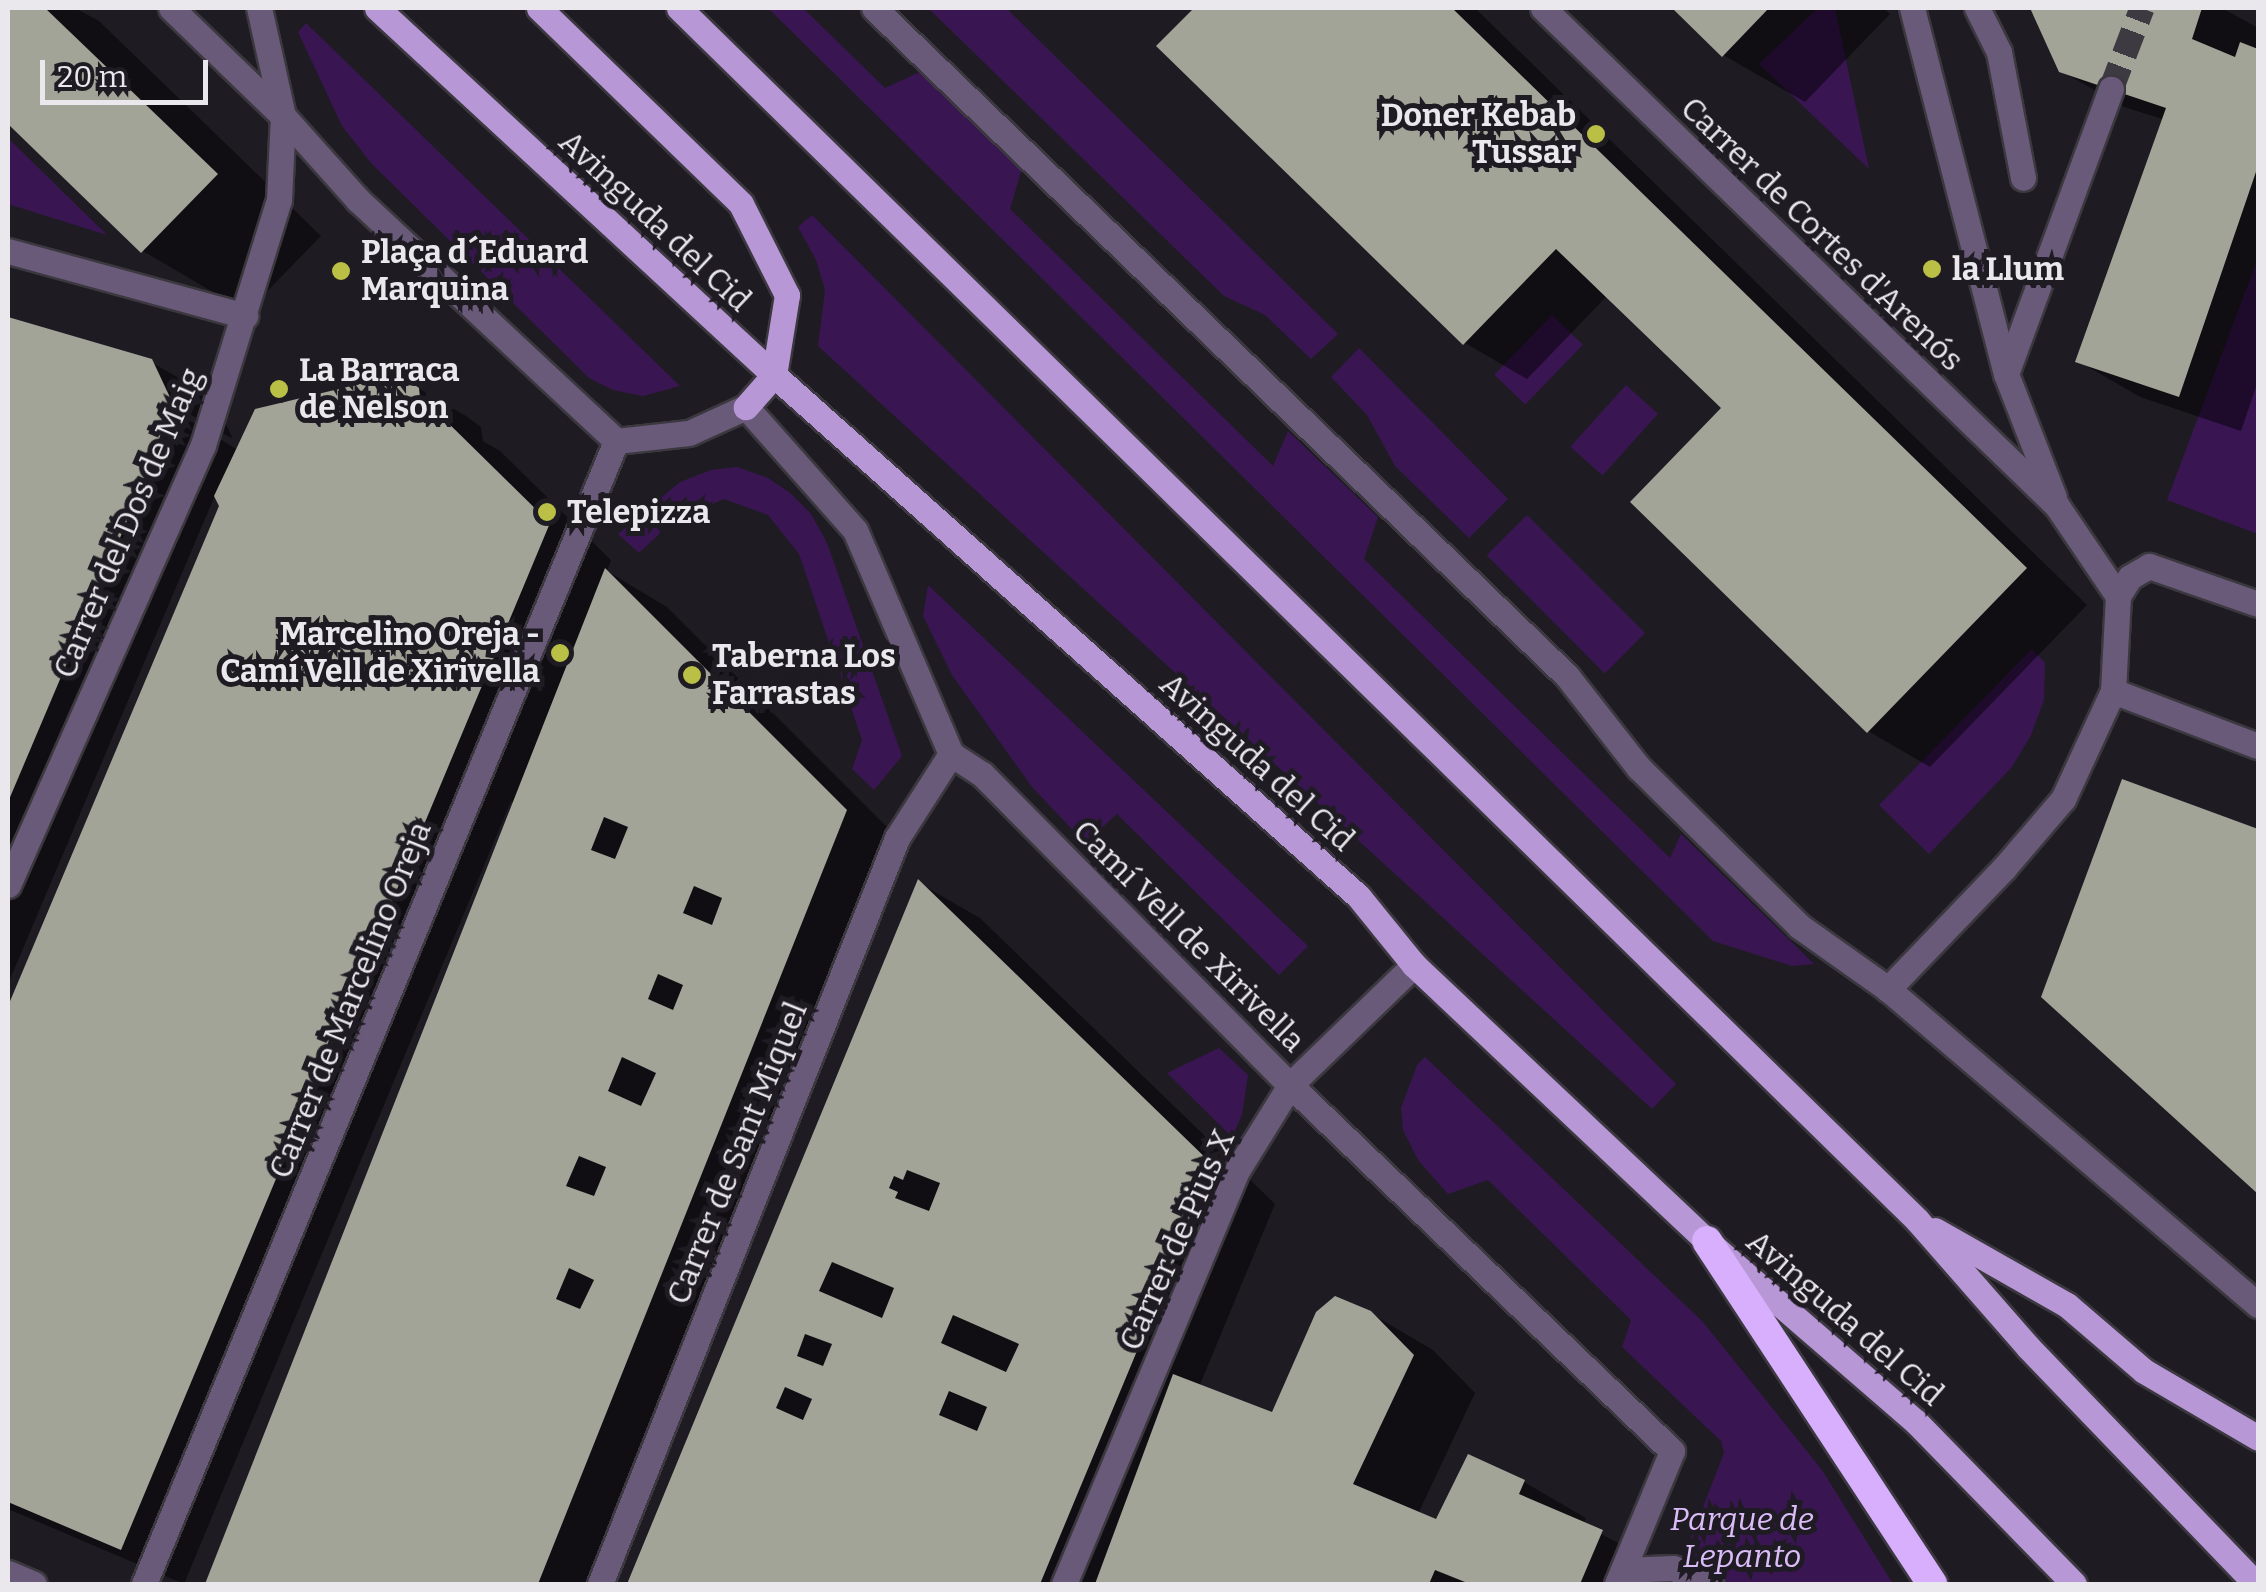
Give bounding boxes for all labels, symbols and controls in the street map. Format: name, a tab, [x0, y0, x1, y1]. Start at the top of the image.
scale bar	[45, 40, 212, 102]
text: 20 m	[57, 59, 127, 95]
street label: Carrer de Cortes d'Arenós	[1673, 89, 1971, 379]
place label: Doner Kebab Tussar	[1381, 97, 1576, 172]
street label: Avinguda del Cid	[551, 122, 759, 320]
marker: Doner Kebab Tussar	[1585, 123, 1607, 145]
place label: Plaça d´Eduard Marquina	[361, 234, 588, 309]
place label: la Llum	[1952, 250, 2064, 288]
marker: la Llum	[1921, 258, 1943, 280]
marker: Plaça d´Eduard Marquina	[330, 260, 352, 282]
place label: La Barraca de Nelson	[299, 352, 459, 427]
street label: Carrer del Dos de Maig	[45, 362, 211, 684]
marker: La Barraca de Nelson	[268, 378, 290, 400]
place label: Telepizza	[567, 493, 710, 531]
marker: Telepizza	[536, 501, 558, 523]
place label: Marcelino Oreja - Camí Vell de Xirivella	[220, 616, 540, 691]
place label: Taberna Los Farrastas	[712, 638, 896, 713]
marker: Marcelino Oreja - Camí Vell de Xirivella	[549, 642, 571, 664]
marker: Taberna Los Farrastas	[681, 664, 703, 686]
street label: Avinguda del Cid	[1152, 665, 1362, 859]
street label: Camí Vell de Xirivella	[1065, 812, 1313, 1060]
street label: Carrer de Marcelino Oreja	[261, 816, 439, 1184]
street label: Carrer de Sant Miquel	[659, 996, 815, 1310]
street label: Carrer de Pius X	[1111, 1124, 1243, 1356]
street label: Avinguda del Cid	[1739, 1222, 1951, 1414]
park label: Parque de Lepanto	[1670, 1501, 1814, 1576]

